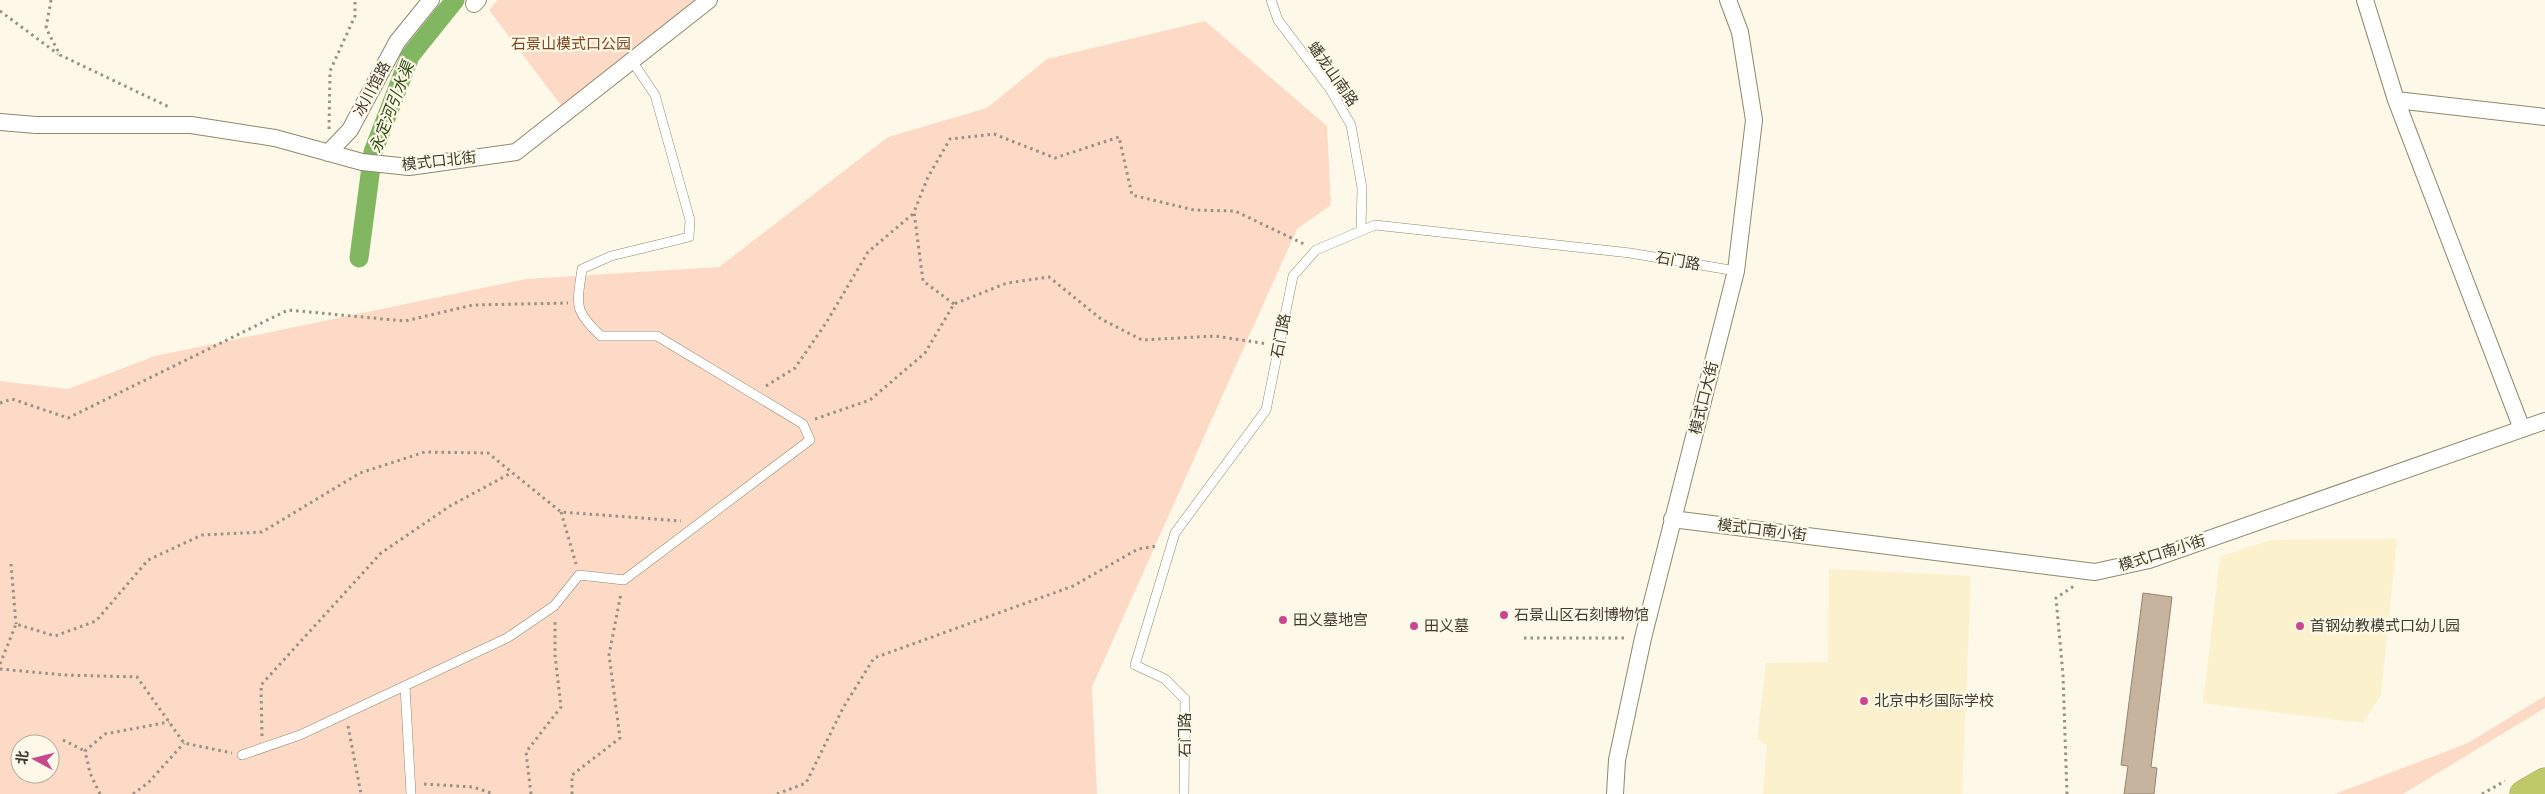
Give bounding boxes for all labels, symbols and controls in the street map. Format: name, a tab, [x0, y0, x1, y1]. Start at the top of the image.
park label: 石景山模式口公园	[511, 35, 631, 53]
street label: 蟠龙山南路	[1304, 38, 1362, 110]
water label: 永定河引水渠	[365, 57, 418, 155]
street label: 冰川馆路	[350, 58, 394, 120]
street label: 模式口北街	[401, 148, 477, 174]
street label: 石门路	[1654, 248, 1702, 274]
street label: 石门路	[1268, 312, 1294, 360]
street label: 模式口大街	[1686, 359, 1722, 437]
street label: 模式口南小街	[1716, 516, 1808, 544]
street label: 模式口南小街	[2116, 531, 2208, 575]
place label: 石景山区石刻博物馆	[1514, 606, 1649, 624]
marker: 石景山区石刻博物馆	[1498, 609, 1510, 621]
place label: 田义墓地宫	[1293, 611, 1368, 629]
marker: 田义墓地宫	[1277, 614, 1289, 626]
place label: 田义墓	[1424, 617, 1469, 635]
place label: 首钢幼教模式口幼儿园	[2310, 617, 2460, 635]
marker: 田义墓	[1408, 620, 1420, 632]
marker: 首钢幼教模式口幼儿园	[2294, 620, 2306, 632]
place label: 北京中杉国际学校	[1874, 692, 1994, 710]
marker: 北京中杉国际学校	[1858, 695, 1870, 707]
street label: 石门路	[1176, 712, 1194, 758]
north arrow	[10, 734, 60, 784]
text: 北	[13, 749, 32, 765]

